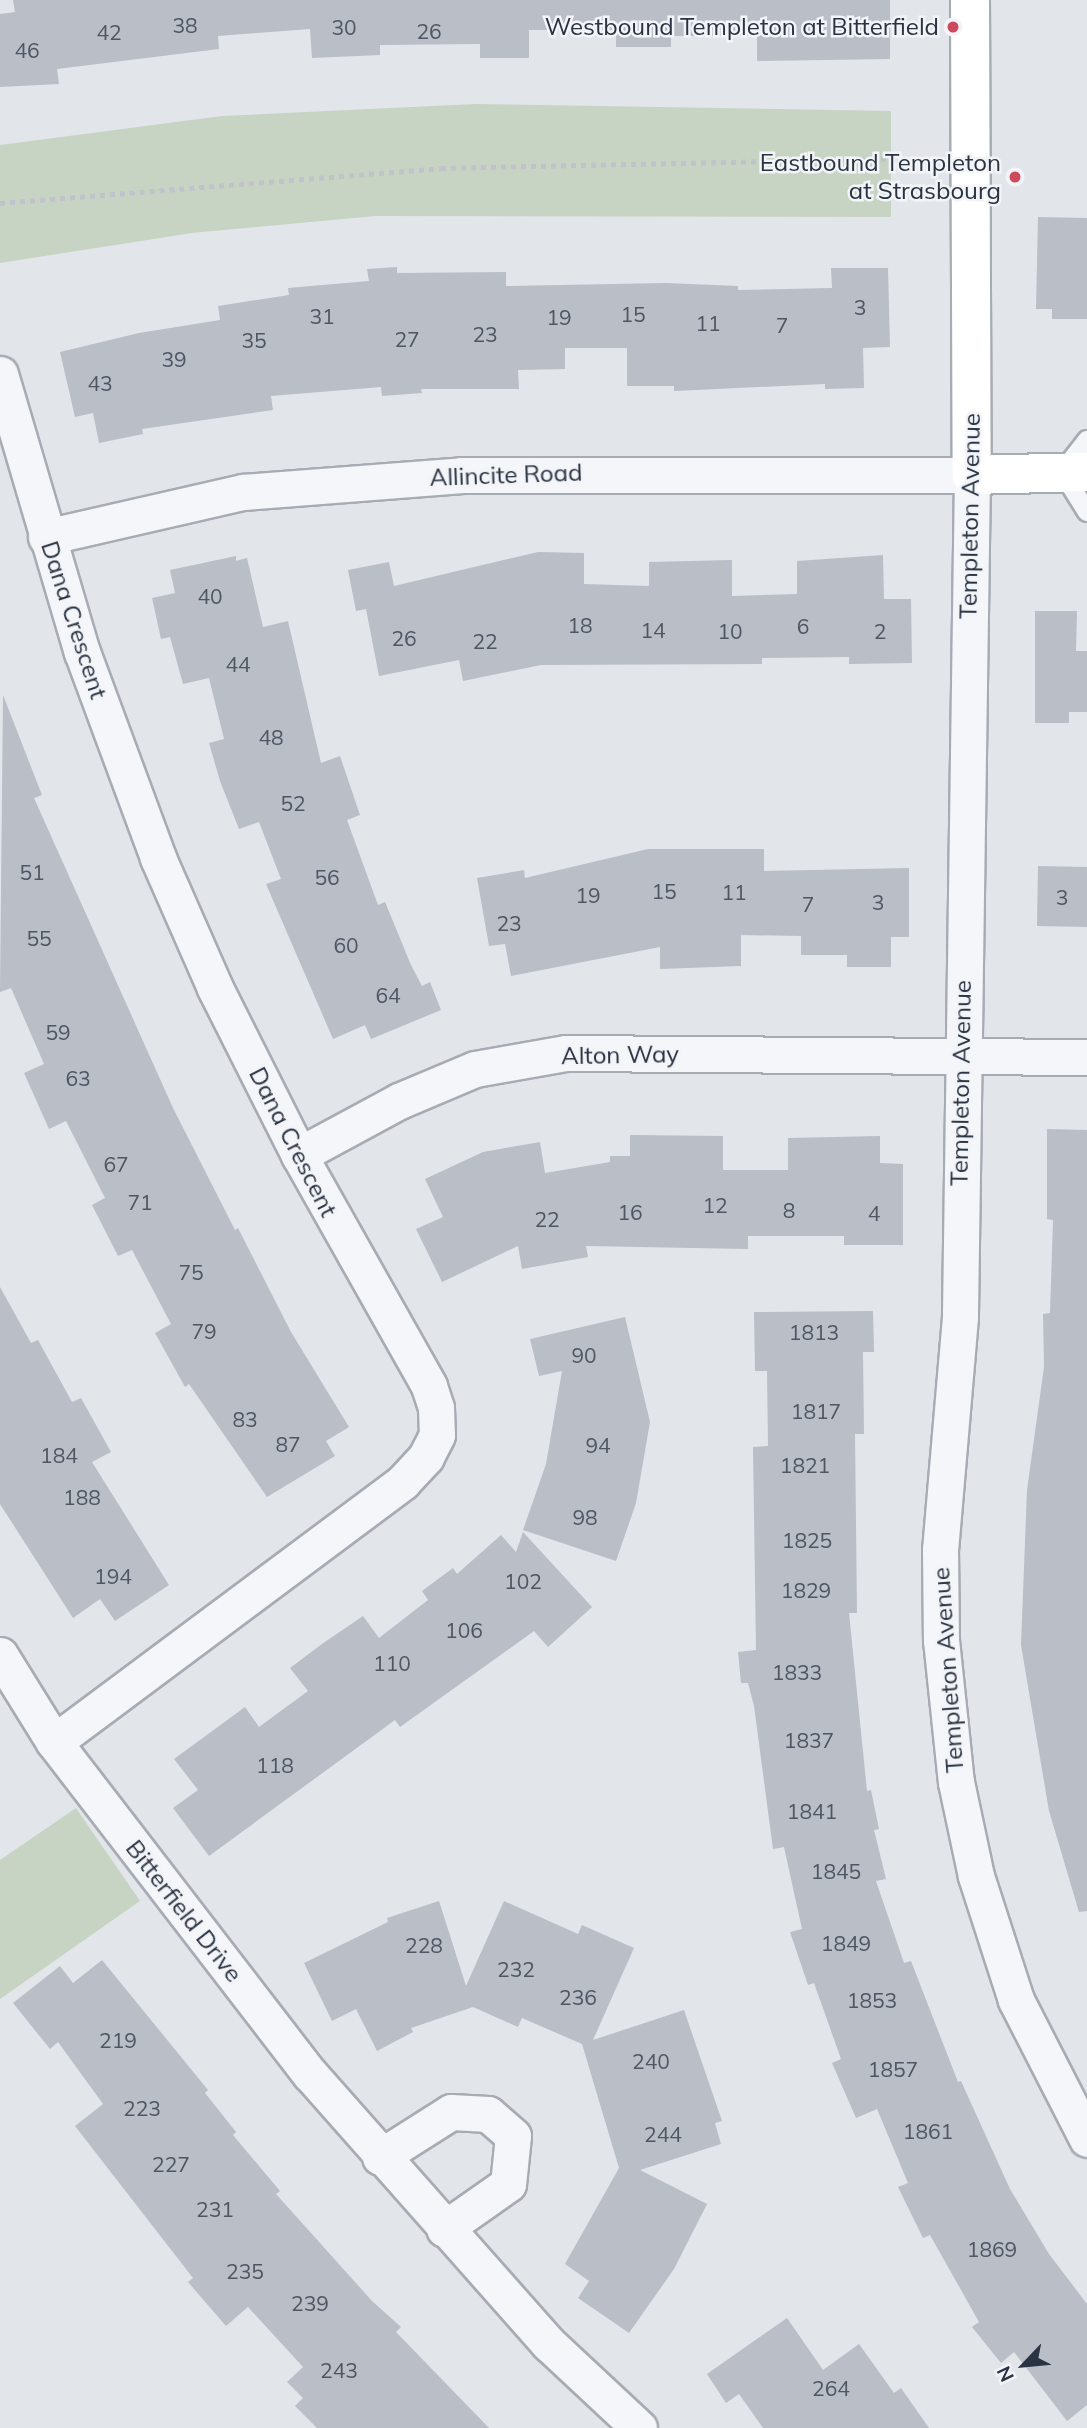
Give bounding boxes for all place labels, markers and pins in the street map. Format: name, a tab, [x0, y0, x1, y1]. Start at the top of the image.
place label: Westbound Templeton at Bitterfield	[545, 13, 939, 41]
marker: Westbound Templeton at Bitterfield	[945, 19, 961, 35]
place label: Eastbound Templeton at Strasbourg	[760, 149, 1001, 205]
marker: Eastbound Templeton at Strasbourg	[1007, 169, 1023, 185]

